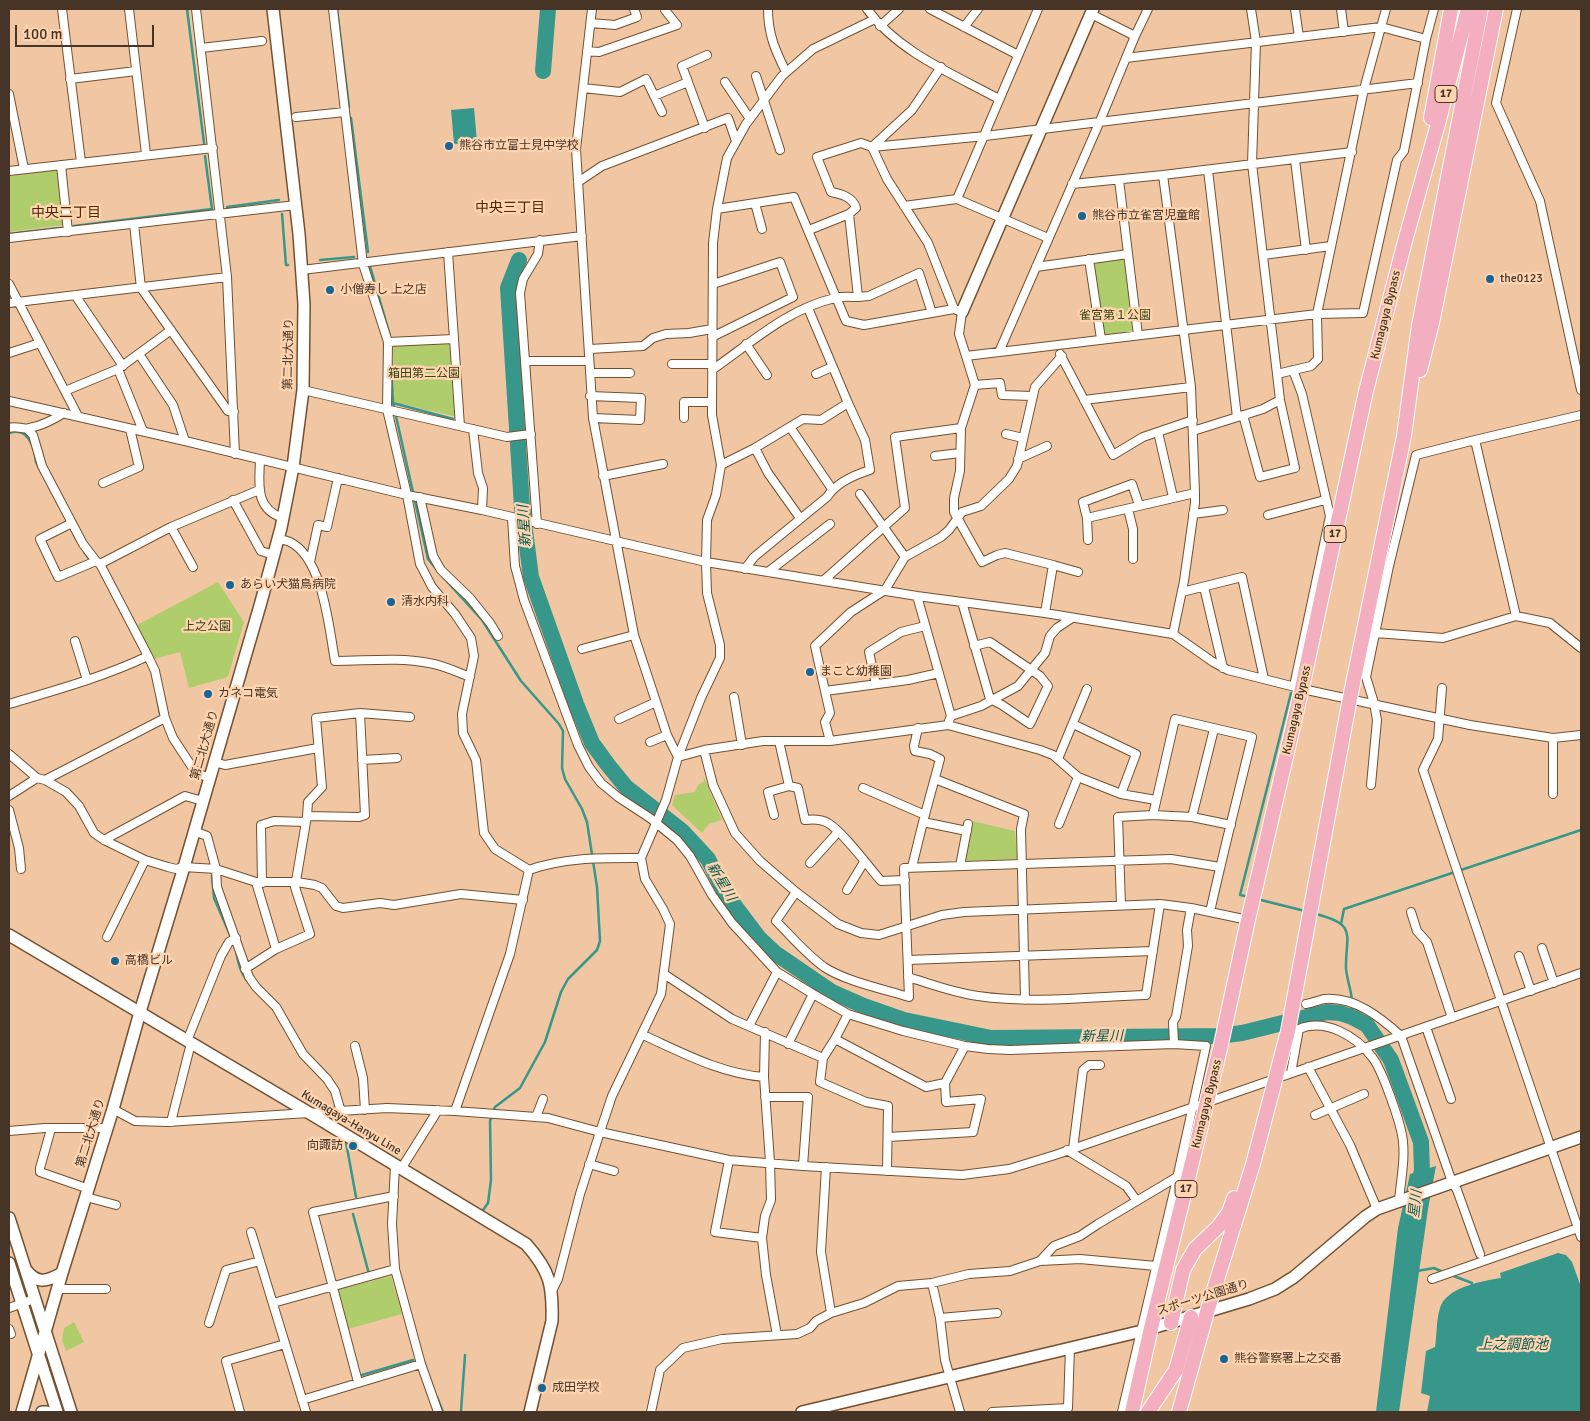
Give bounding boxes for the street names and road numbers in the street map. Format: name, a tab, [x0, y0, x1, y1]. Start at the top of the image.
road number: 17	[1435, 86, 1457, 102]
street label: Kumagaya Bypass	[1368, 269, 1404, 361]
street label: 第二北大通り	[281, 318, 297, 390]
road number: 17	[1324, 526, 1346, 542]
street label: Kumagaya Bypass	[1280, 664, 1314, 756]
street label: 第二北大通り	[188, 708, 222, 782]
street label: Kumagaya Bypass	[1189, 1058, 1225, 1150]
street label: Kumagaya-Hanyu Line	[298, 1087, 404, 1159]
street label: 第二北大通り	[74, 1096, 108, 1170]
road number: 17	[1175, 1180, 1197, 1198]
street label: スポーツ公園通り	[1155, 1277, 1251, 1319]

